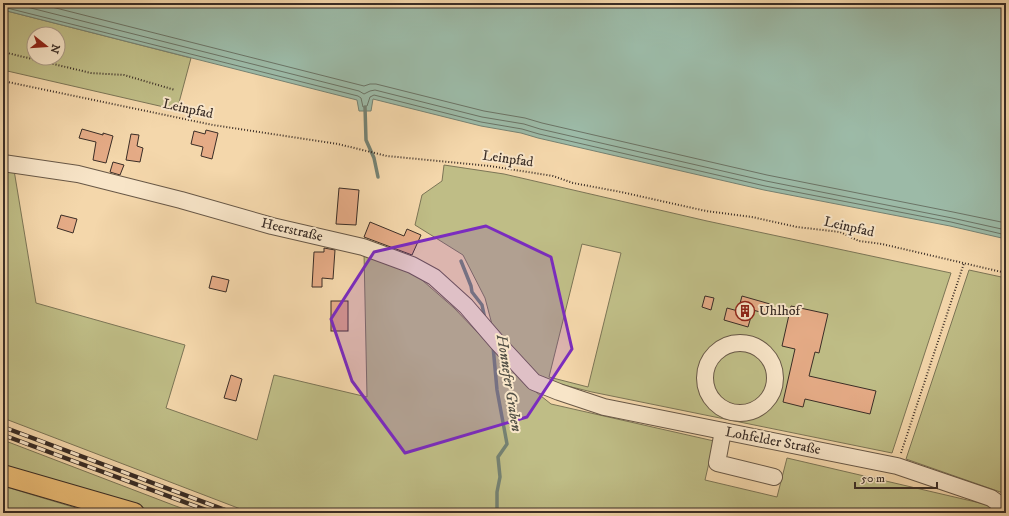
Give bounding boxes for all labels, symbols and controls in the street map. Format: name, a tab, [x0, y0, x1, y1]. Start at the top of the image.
north arrow	[26, 26, 66, 66]
text: N	[47, 42, 63, 55]
street label: Leinpfad	[161, 95, 215, 123]
street label: Leinpfad	[481, 147, 535, 171]
street label: Leinpfad	[822, 212, 876, 242]
street label: Heerstraße	[259, 214, 325, 246]
building icon: Uhlhof	[734, 300, 756, 322]
place label: Uhlhof	[759, 302, 802, 320]
water label: Honnefer Graben	[492, 332, 526, 433]
street label: Lohfelder Straße	[724, 423, 822, 459]
scale bar	[855, 464, 937, 490]
text: 50 m	[861, 471, 885, 486]

